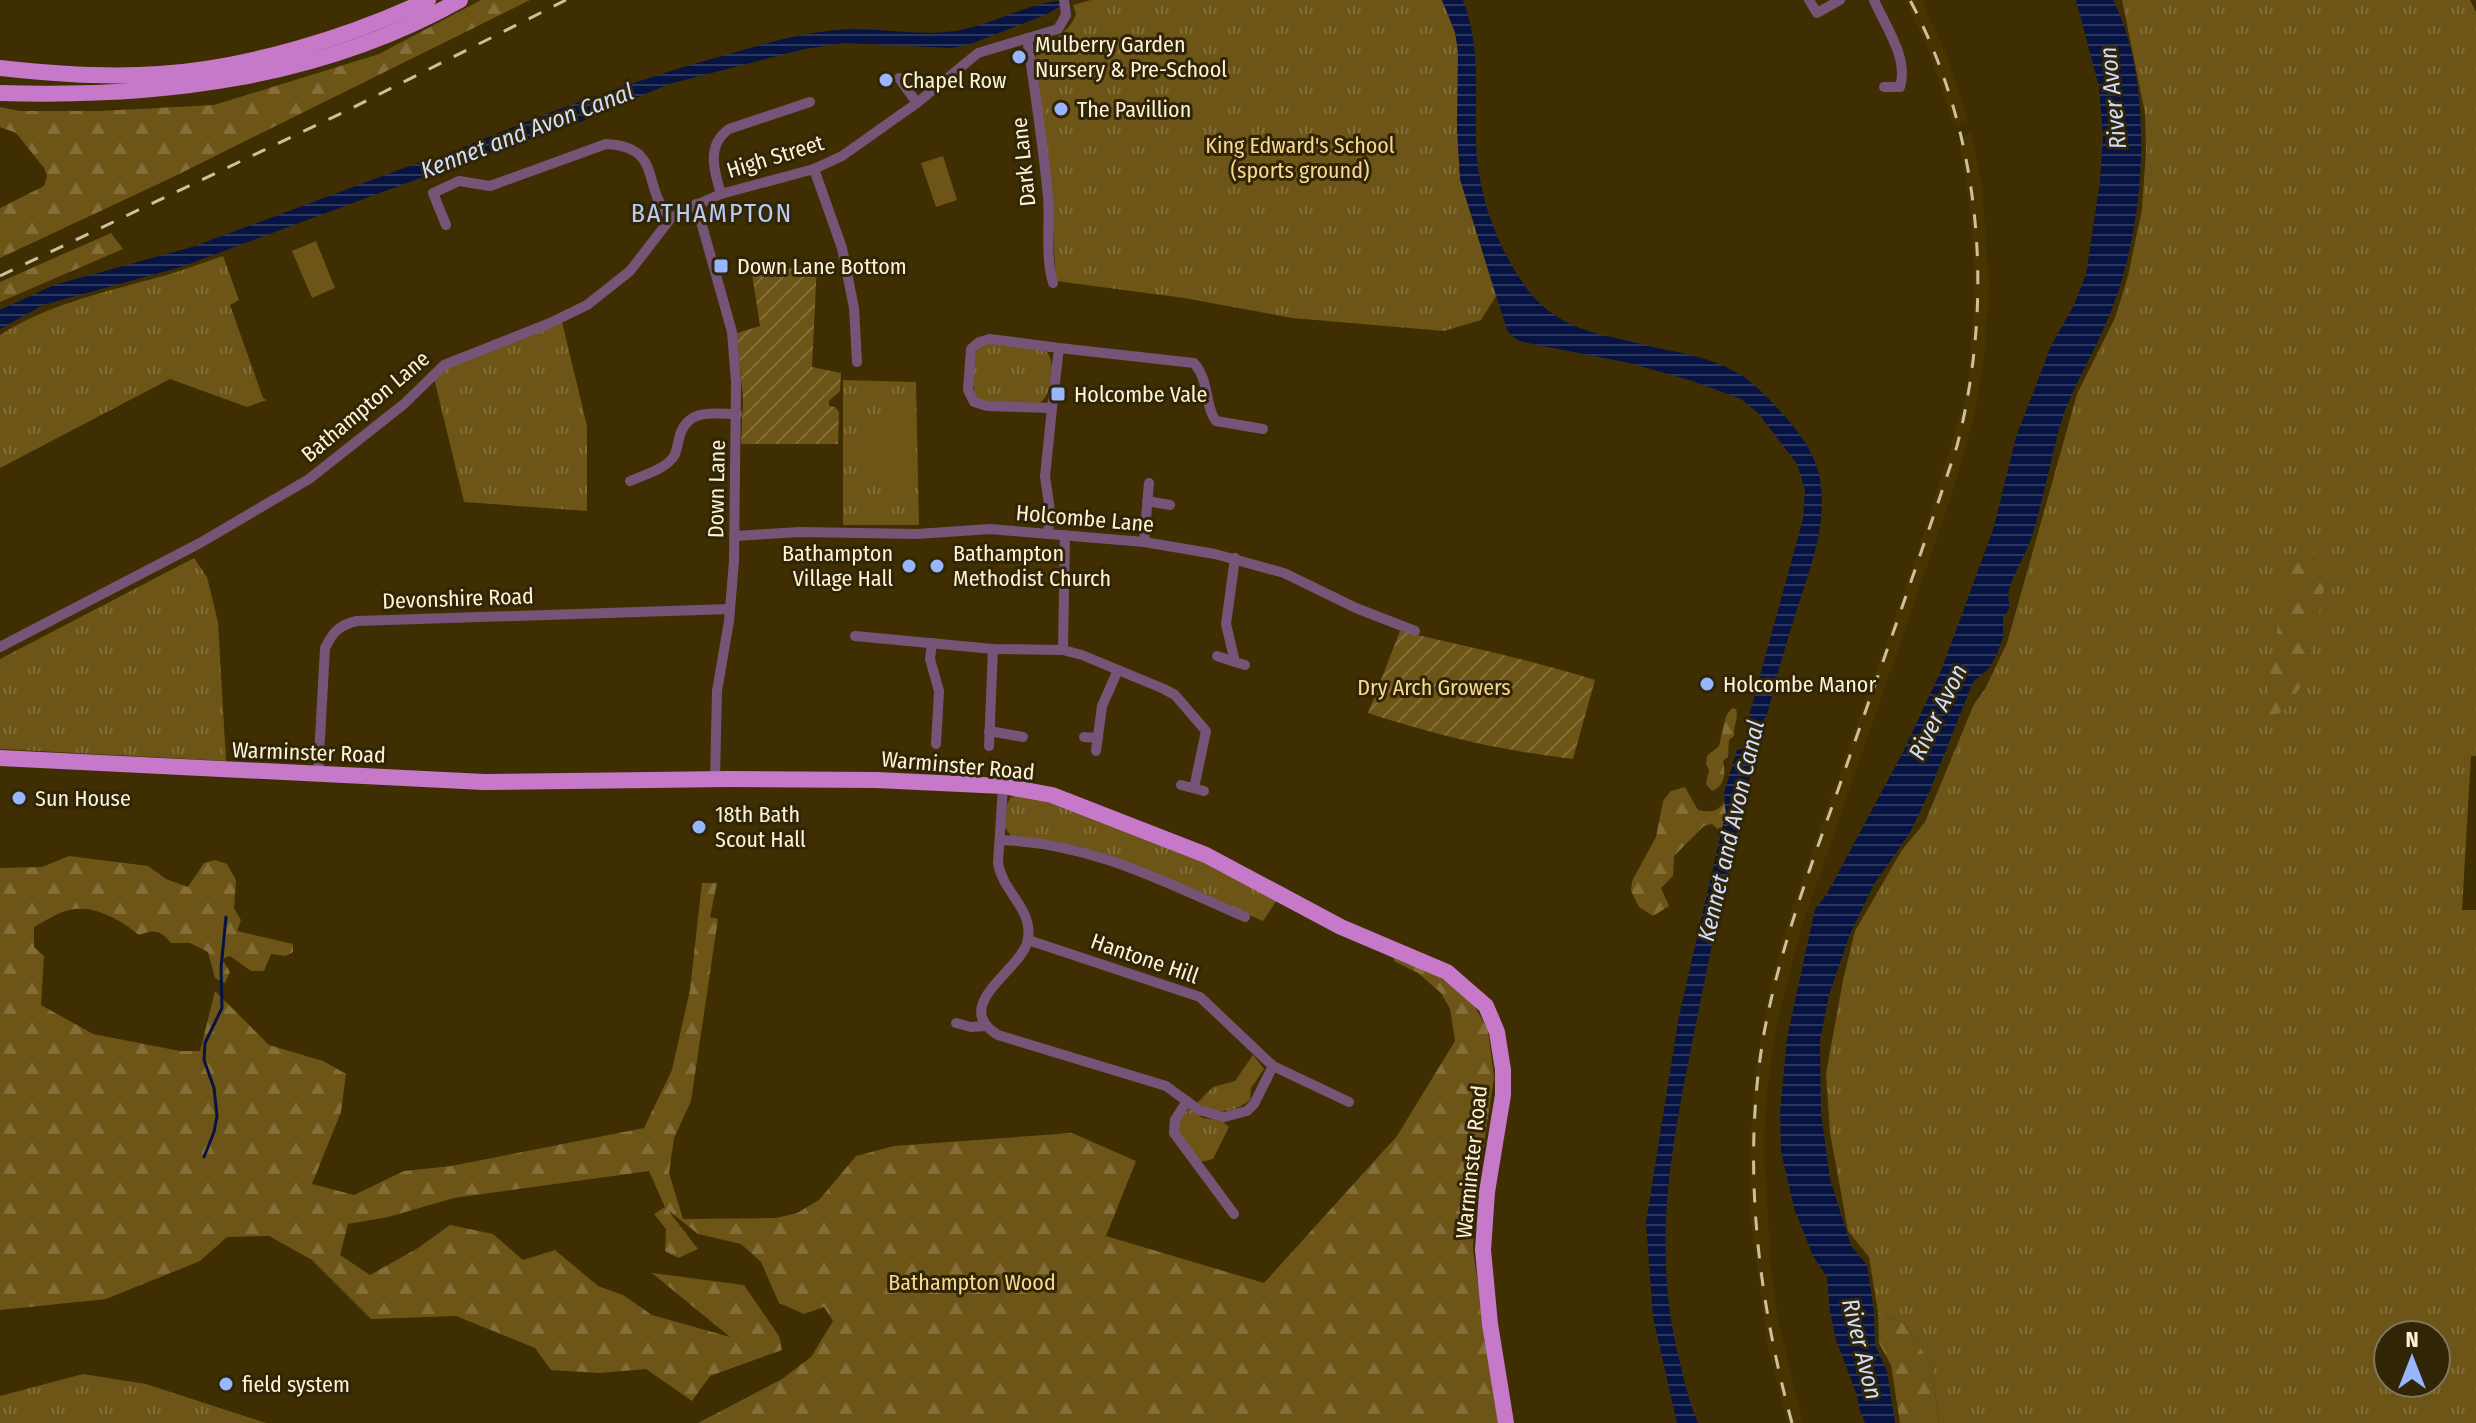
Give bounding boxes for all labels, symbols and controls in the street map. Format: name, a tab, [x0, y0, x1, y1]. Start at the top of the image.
place label: Mulberry Garden Nursery & Pre-School	[1035, 31, 1227, 83]
water label: River Avon	[2094, 45, 2132, 151]
marker: Mulberry Garden Nursery & Pre-School	[1010, 48, 1028, 66]
place label: Chapel Row	[902, 67, 1007, 94]
marker: Chapel Row	[877, 71, 895, 89]
water label: Kennet and Avon Canal	[417, 77, 637, 185]
place label: The Pavillion	[1077, 96, 1191, 123]
marker: The Pavillion	[1052, 100, 1070, 118]
street label: Dark Lane	[1005, 116, 1042, 208]
street label: High Street	[723, 129, 828, 184]
park label: King Edward's School (sports ground)	[1205, 132, 1395, 184]
district label: BATHAMPTON	[631, 198, 793, 229]
place label: Down Lane Bottom	[737, 253, 907, 280]
marker: Down Lane Bottom	[712, 257, 730, 275]
street label: Bathampton Lane	[296, 345, 435, 468]
place label: Holcombe Vale	[1074, 381, 1207, 408]
marker: Holcombe Vale	[1049, 385, 1067, 403]
street label: Down Lane	[702, 440, 731, 538]
street label: Holcombe Lane	[1015, 499, 1155, 538]
place label: Bathampton Village Hall	[782, 540, 893, 592]
place label: Bathampton Methodist Church	[953, 540, 1111, 592]
marker: Bathampton Village Hall	[900, 557, 918, 575]
marker: Bathampton Methodist Church	[928, 557, 946, 575]
street label: Devonshire Road	[382, 582, 534, 615]
water label: River Avon	[1903, 660, 1973, 764]
place label: Holcombe Manor	[1723, 671, 1876, 698]
park label: Dry Arch Growers	[1357, 674, 1511, 701]
marker: Holcombe Manor	[1698, 675, 1716, 693]
water label: Kennet and Avon Canal	[1692, 718, 1770, 944]
street label: Warminster Road	[232, 736, 386, 769]
street label: Warminster Road	[880, 745, 1036, 786]
place label: Sun House	[35, 785, 131, 812]
marker: Sun House	[10, 789, 28, 807]
place label: 18th Bath Scout Hall	[715, 801, 806, 853]
marker: 18th Bath Scout Hall	[690, 818, 708, 836]
street label: Hantone Hill	[1087, 927, 1202, 990]
street label: Warminster Road	[1450, 1084, 1493, 1240]
park label: Bathampton Wood	[888, 1269, 1056, 1296]
water label: River Avon	[1836, 1296, 1888, 1402]
north arrow	[2372, 1319, 2452, 1399]
text: N	[2405, 1326, 2419, 1353]
place label: field system	[242, 1371, 350, 1398]
marker: field system	[217, 1375, 235, 1393]

